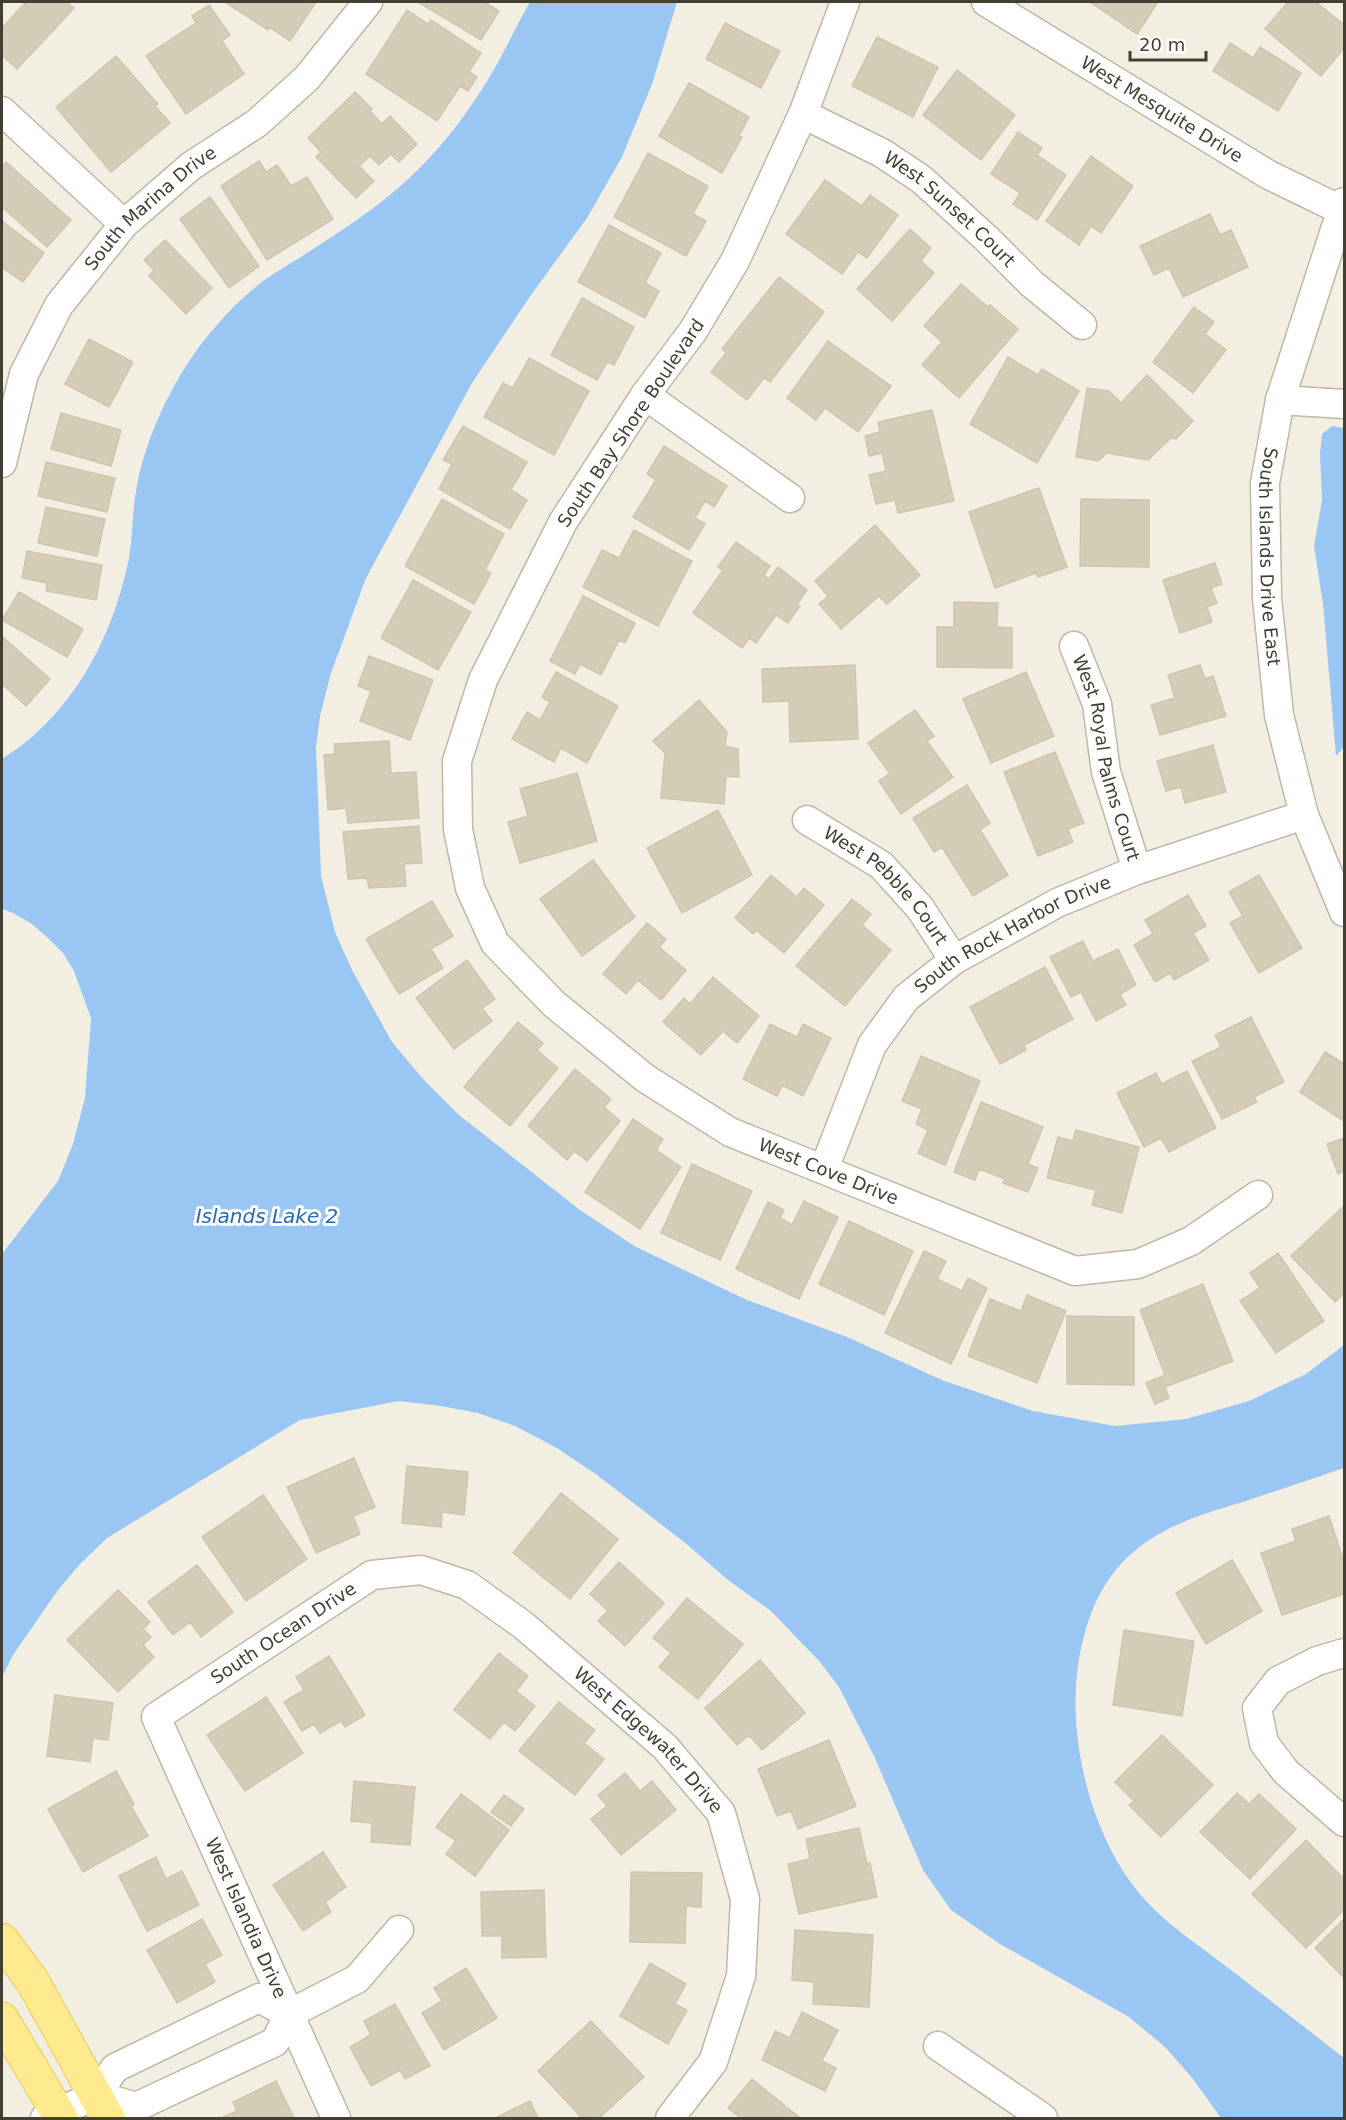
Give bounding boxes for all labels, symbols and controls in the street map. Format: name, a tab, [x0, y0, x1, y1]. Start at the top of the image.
scale bar	[1130, 24, 1206, 62]
text: 20 m	[1139, 34, 1185, 55]
street label: West Mesquite Drive	[1077, 52, 1247, 166]
street label: South Marina Drive	[80, 141, 220, 274]
street label: West Sunset Court	[880, 146, 1020, 271]
street label: South Bay Shore Boulevard	[553, 315, 708, 531]
street label: South Islands Drive East	[1255, 446, 1285, 667]
street label: West Royal Palms Court	[1068, 652, 1144, 863]
street label: West Pebble Court	[820, 822, 952, 949]
street label: South Rock Harbor Drive	[910, 871, 1114, 997]
street label: West Cove Drive	[755, 1134, 902, 1209]
water label: Islands Lake 2	[196, 1204, 338, 1228]
street label: South Ocean Drive	[207, 1578, 360, 1688]
street label: West Edgewater Drive	[570, 1662, 727, 1817]
street label: West Islandia Drive	[202, 1834, 291, 2001]

